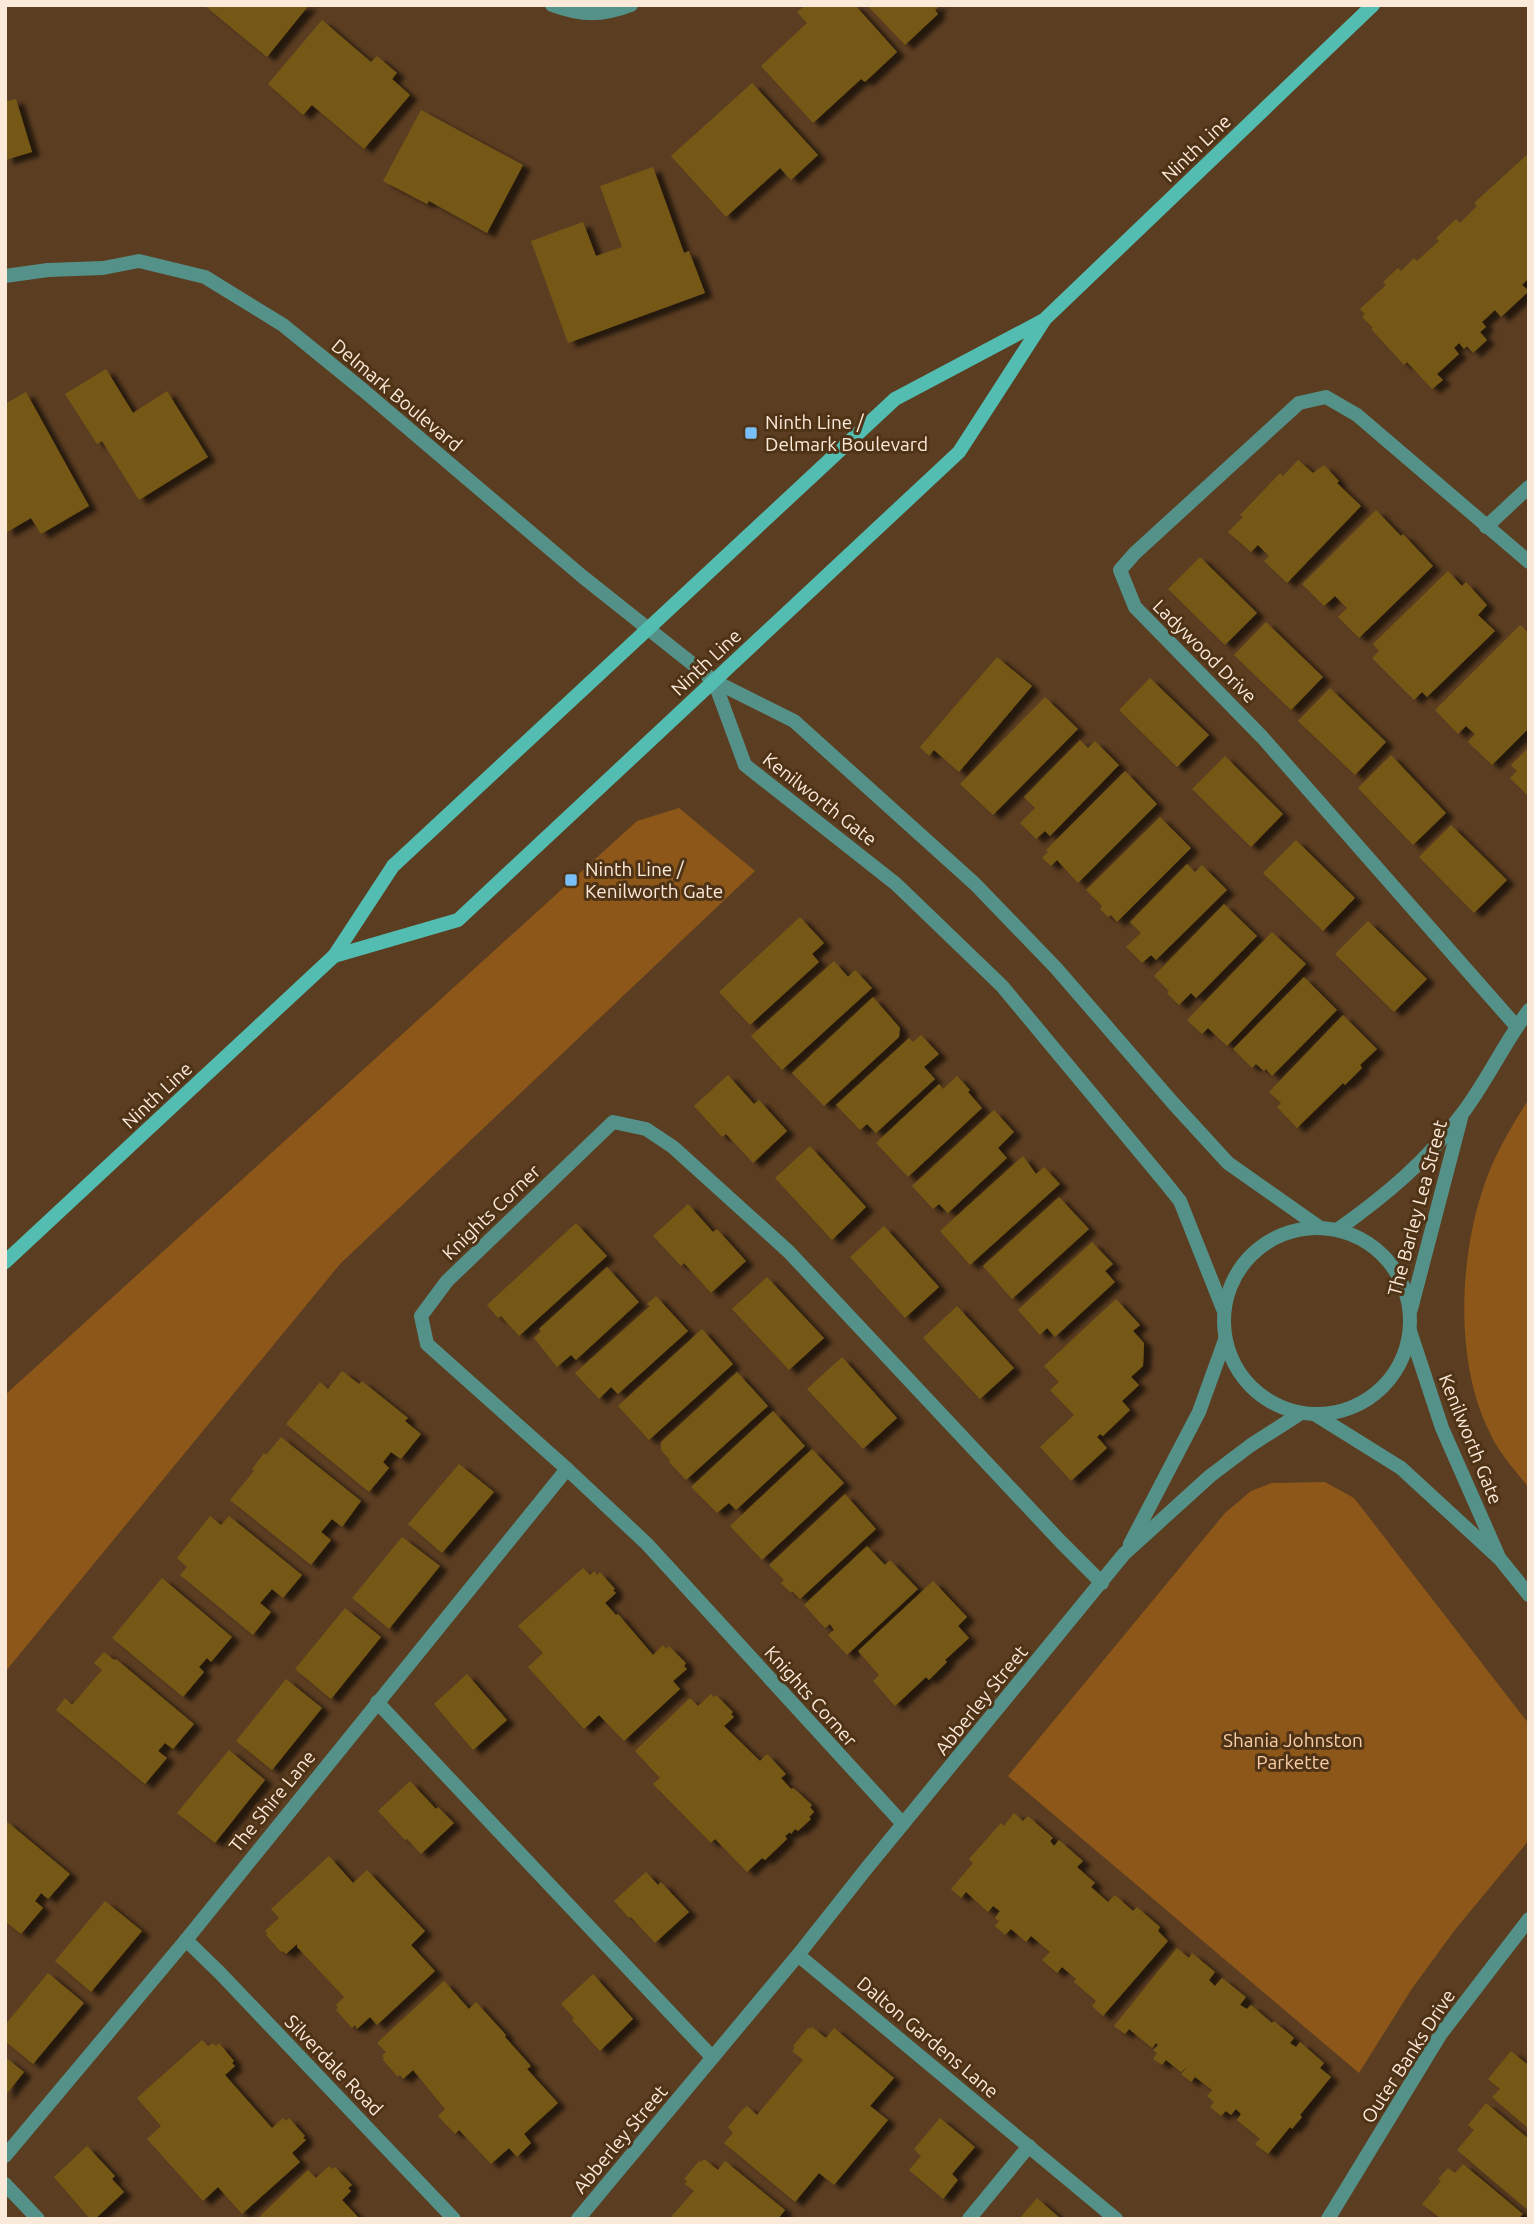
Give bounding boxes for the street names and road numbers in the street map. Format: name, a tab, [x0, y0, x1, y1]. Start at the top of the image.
street label: Ninth Line	[1157, 110, 1235, 186]
street label: Delmark Boulevard	[327, 334, 467, 456]
street label: Ladywood Drive	[1149, 595, 1261, 707]
street label: Ninth Line	[667, 624, 745, 700]
street label: Kenilworth Gate	[759, 748, 881, 850]
street label: Ninth Line	[118, 1057, 196, 1133]
street label: The Barley Lea Street	[1383, 1117, 1451, 1299]
street label: Knights Corner	[438, 1160, 544, 1264]
street label: Kenilworth Gate	[1435, 1371, 1507, 1507]
street label: Abberley Street	[930, 1640, 1032, 1759]
street label: Knights Corner	[760, 1641, 862, 1751]
street label: The Shire Lane	[224, 1746, 320, 1856]
street label: Dalton Gardens Lane	[853, 1972, 1003, 2102]
street label: Outer Banks Drive	[1357, 1985, 1459, 2127]
street label: Silverdale Road	[281, 2010, 387, 2120]
street label: Abberley Street	[568, 2080, 672, 2198]

